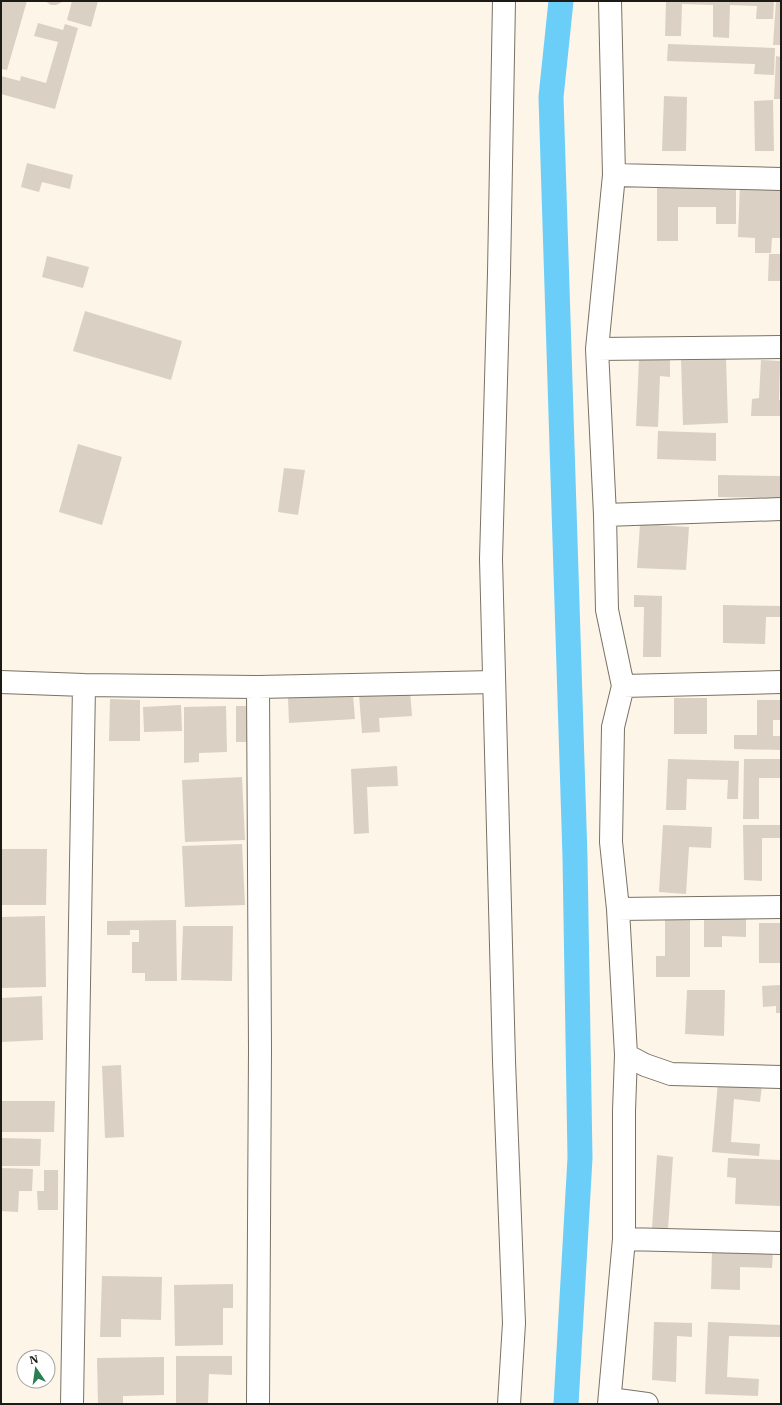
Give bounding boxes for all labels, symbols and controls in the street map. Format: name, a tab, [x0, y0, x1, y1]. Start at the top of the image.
north arrow	[16, 1349, 56, 1389]
text: N	[28, 1351, 40, 1367]

